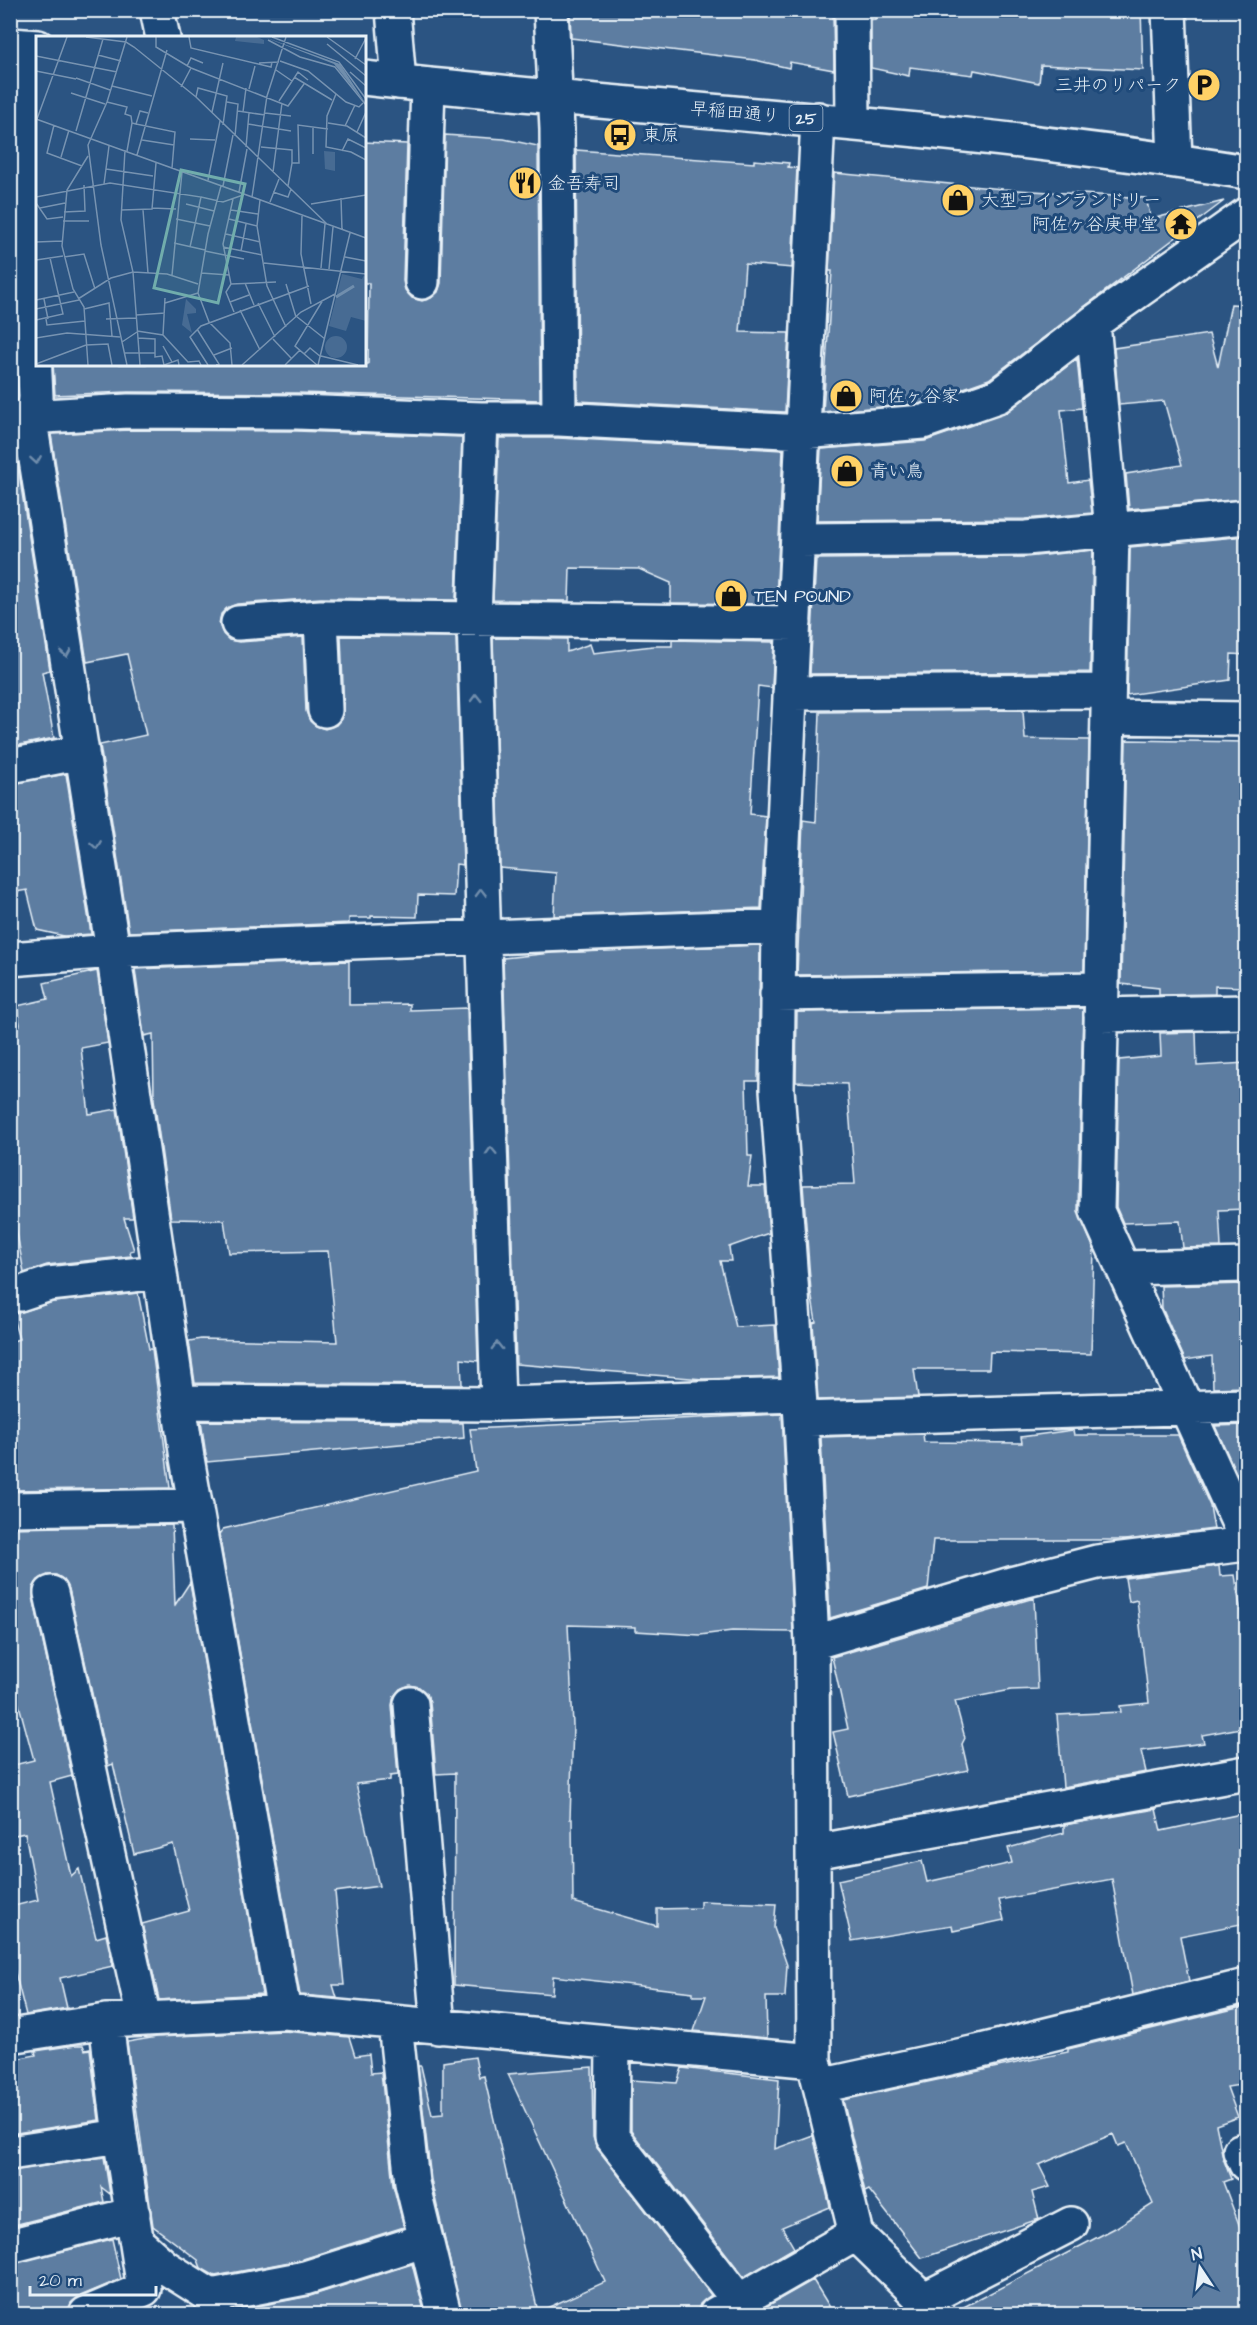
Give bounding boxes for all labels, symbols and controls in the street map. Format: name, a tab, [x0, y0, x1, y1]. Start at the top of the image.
inset map	[36, 36, 366, 366]
parking icon: 三井のリパーク	[1186, 67, 1222, 103]
place label: 三井のリパーク	[1055, 73, 1181, 98]
street label: 早稲田通り	[689, 96, 781, 129]
road number: 25	[790, 105, 822, 131]
bus stop icon: 東原	[602, 117, 638, 153]
place label: 東原	[643, 123, 679, 148]
restaurant icon: 金吾寿司	[507, 165, 543, 201]
place label: 金吾寿司	[548, 171, 620, 196]
shop icon: 大型コインランドリー	[940, 182, 976, 218]
place label: 大型コインランドリー	[981, 188, 1161, 213]
temple icon: 阿佐ヶ谷庚申堂	[1163, 206, 1199, 242]
place label: 阿佐ヶ谷庚申堂	[1032, 212, 1158, 237]
shop icon: 阿佐ヶ谷家	[828, 378, 864, 414]
place label: 阿佐ヶ谷家	[869, 384, 959, 409]
shop icon: 青い鳥	[829, 453, 865, 489]
one-way arrow	[29, 456, 41, 465]
place label: 青い鳥	[870, 459, 924, 484]
shop icon: TEN POUND	[713, 578, 749, 614]
place label: TEN POUND	[754, 584, 851, 609]
one-way arrow	[60, 648, 72, 657]
one-way arrow	[470, 694, 483, 703]
one-way arrow	[90, 841, 102, 850]
one-way arrow	[475, 889, 487, 898]
one-way arrow	[485, 1146, 498, 1155]
one-way arrow	[490, 1341, 503, 1350]
north arrow	[1170, 2238, 1230, 2298]
text: N	[1189, 2243, 1204, 2266]
scale bar	[30, 2259, 156, 2297]
text: 20 m	[39, 2268, 82, 2293]

